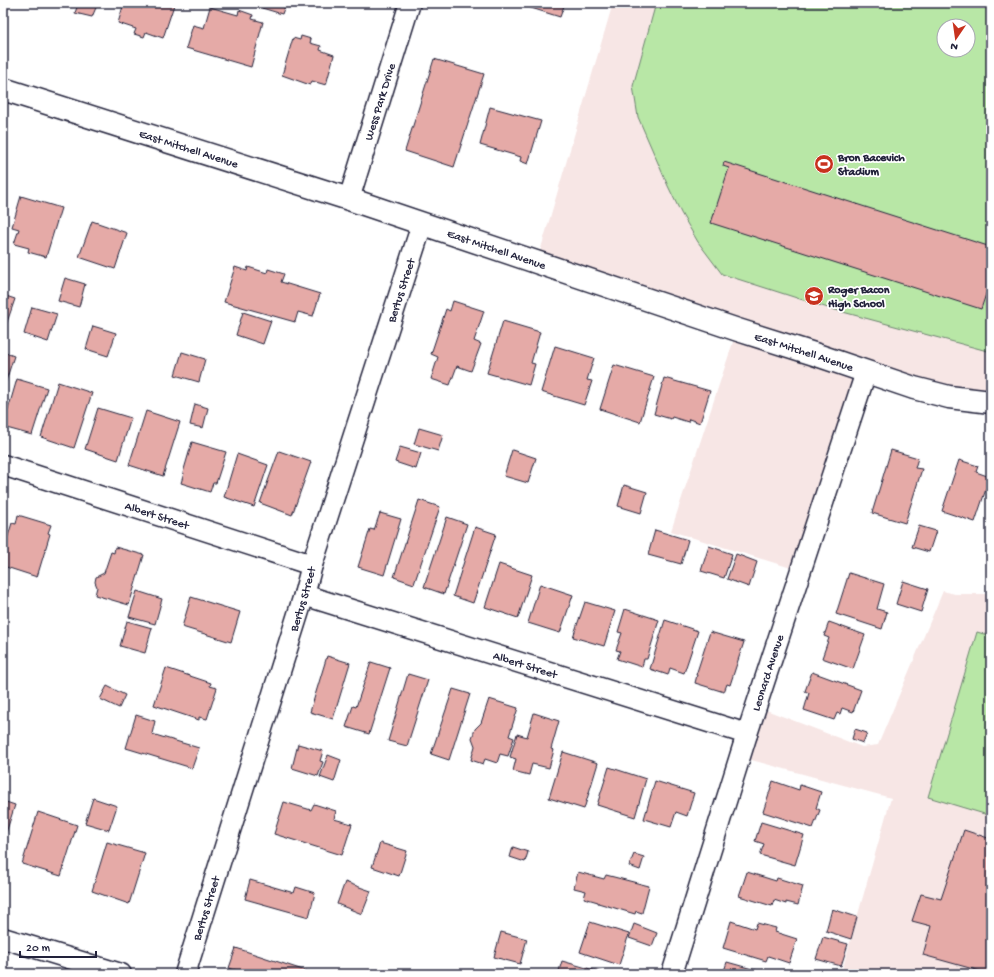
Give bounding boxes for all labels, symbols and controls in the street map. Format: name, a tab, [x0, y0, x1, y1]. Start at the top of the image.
north arrow	[936, 18, 976, 58]
text: N	[949, 39, 959, 52]
street label: Wess Park Drive	[363, 61, 400, 142]
street label: East Mitchell Avenue	[137, 128, 240, 173]
place label: Bron Bacevich Stadium	[837, 152, 905, 180]
sports icon: Bron Bacevich Stadium	[813, 153, 835, 175]
street label: East Mitchell Avenue	[445, 228, 548, 274]
street label: Bertus Street	[385, 256, 420, 326]
place label: Roger Bacon High School	[827, 284, 890, 312]
school or university icon: Roger Bacon High School	[803, 285, 825, 307]
street label: East Mitchell Avenue	[752, 331, 856, 376]
street label: Albert Street	[123, 500, 191, 534]
street label: Bertus Street	[288, 565, 320, 634]
street label: Leonard Avenue	[750, 633, 788, 713]
street label: Albert Street	[491, 650, 560, 683]
street label: Bertus Street	[191, 874, 225, 944]
scale bar	[20, 933, 96, 959]
text: 20 m	[26, 942, 51, 956]

